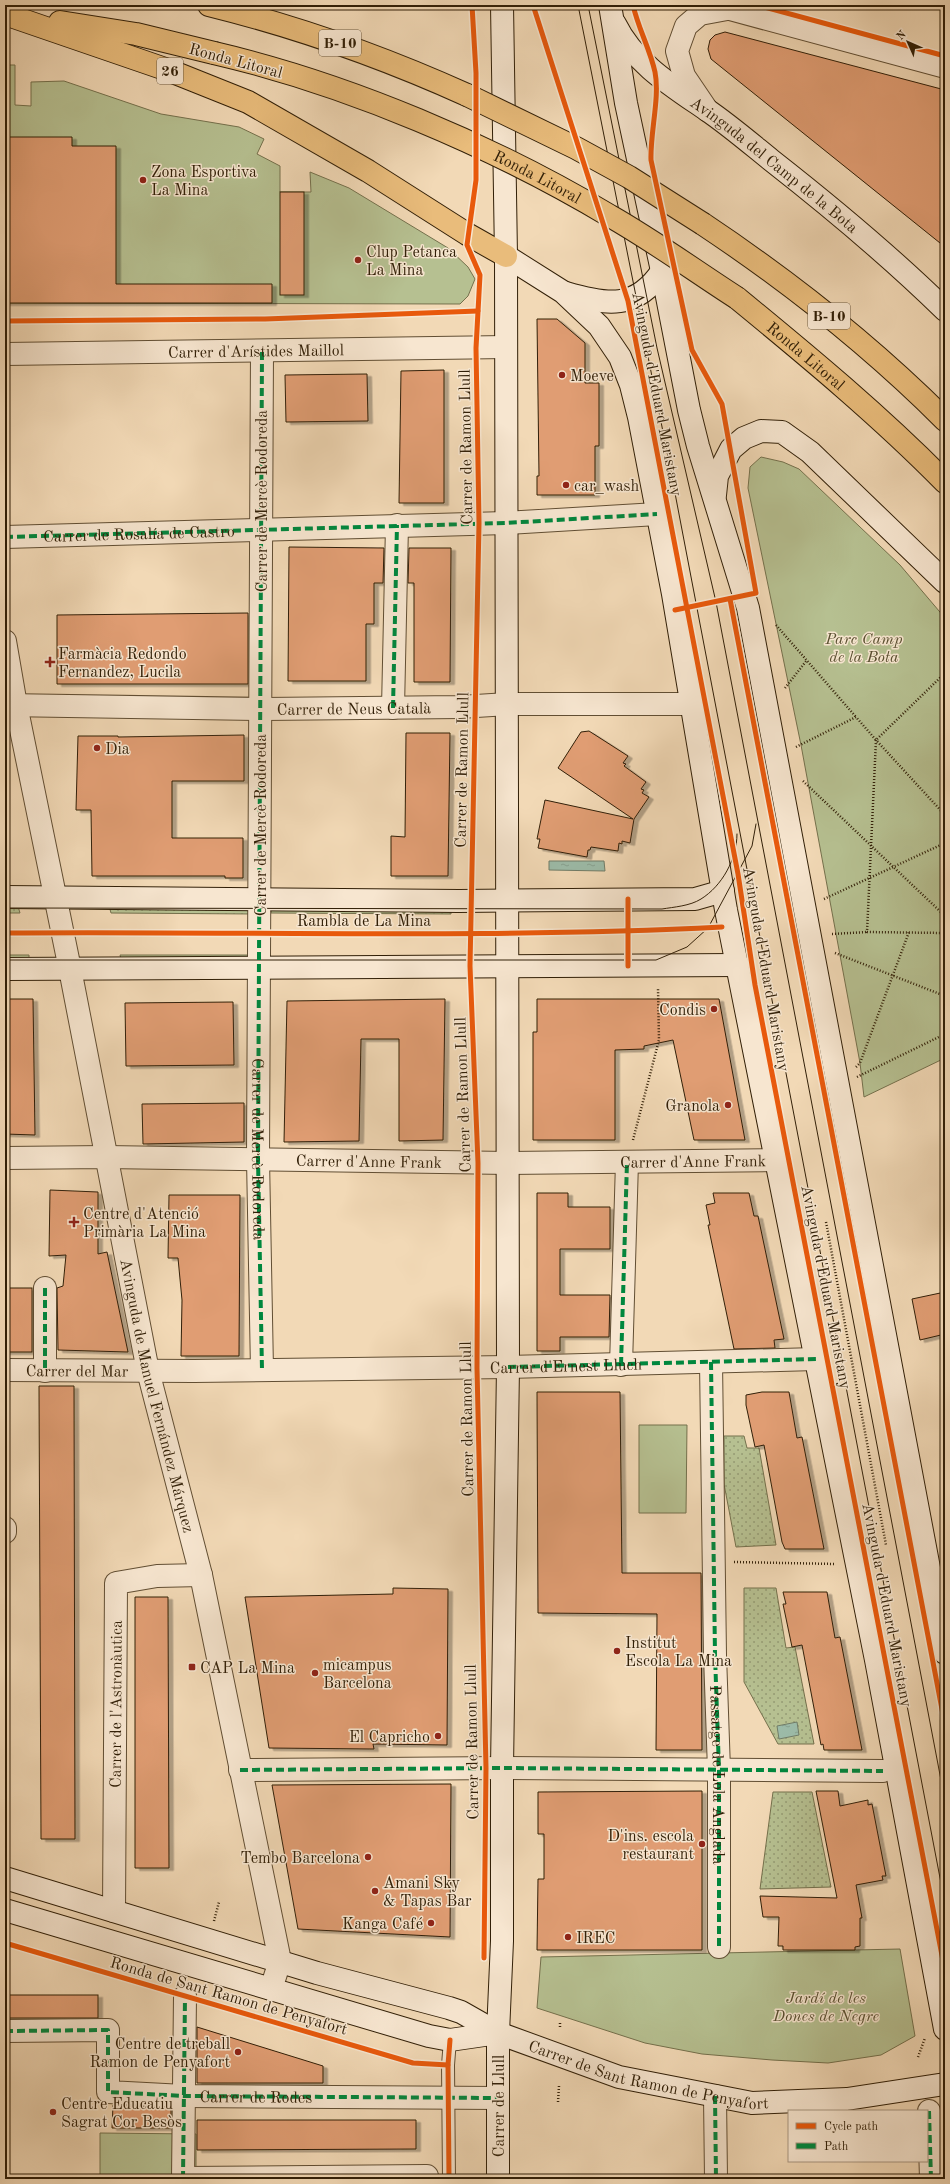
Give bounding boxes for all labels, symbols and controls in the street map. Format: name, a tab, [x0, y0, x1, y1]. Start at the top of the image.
north arrow	[888, 22, 928, 62]
text: N	[895, 29, 909, 43]
road number: B-10	[319, 30, 361, 56]
street label: Ronda Litoral	[187, 42, 284, 82]
road number: 26	[157, 58, 183, 84]
street label: Avinguda del Camp de la Bota	[687, 95, 860, 237]
street label: Ronda Litoral	[490, 149, 583, 207]
place label: Zona Esportiva La Mina	[151, 165, 257, 199]
marker: Zona Esportiva La Mina	[138, 175, 148, 185]
place label: Clup Petanca La Mina	[366, 245, 457, 279]
marker: Clup Petanca La Mina	[353, 255, 363, 265]
street label: Avinguda d'Eduard Maristany	[628, 291, 684, 498]
road number: B-10	[808, 303, 850, 329]
street label: Ronda Litoral	[763, 320, 847, 394]
street label: Carrer d'Arístides Maillol	[168, 343, 344, 362]
street label: Carrer de Ramon Llull	[458, 369, 476, 525]
place label: Moeve	[570, 369, 614, 385]
marker: Moeve	[557, 370, 567, 380]
street label: Carrer de Mercè Rodoreda	[255, 410, 271, 592]
place label: car_wash	[574, 479, 640, 495]
marker: car_wash	[561, 480, 571, 490]
street label: Carrer de Rosalía de Castro	[43, 525, 235, 546]
park label: Parc Camp de la Bota	[824, 632, 903, 666]
place label: Farmàcia Redondo Fernandez, Lucila	[58, 647, 187, 681]
marker: Farmàcia Redondo Fernandez, Lucila	[45, 657, 55, 667]
street label: Carrer de Ramon Llull	[454, 692, 472, 848]
street label: Carrer de Neus Català	[277, 701, 431, 719]
street label: Carrer de Mercè Rodoreda	[254, 734, 270, 916]
place label: Dia	[105, 742, 130, 758]
marker: Dia	[92, 743, 102, 753]
street label: Avinguda d'Eduard Maristany	[739, 866, 791, 1074]
street label: Rambla de La Mina	[297, 914, 431, 930]
place label: Condis	[659, 1003, 706, 1019]
marker: Condis	[709, 1004, 719, 1014]
street label: Carrer de Ramon Llull	[453, 1017, 475, 1173]
street label: Carrer de Mercè Rodoreda	[248, 1058, 266, 1241]
place label: Granola	[665, 1099, 720, 1115]
marker: Granola	[723, 1100, 733, 1110]
street label: Carrer d'Anne Frank	[296, 1154, 442, 1172]
street label: Carrer d'Anne Frank	[620, 1154, 766, 1172]
street label: Avinguda d'Eduard Maristany	[797, 1184, 853, 1391]
place label: Centre d'Atenció Primària La Mina	[83, 1207, 206, 1241]
marker: Centre d'Atenció Primària La Mina	[68, 1216, 80, 1228]
street label: Avinguda de Manuel Fernández Márquez	[116, 1258, 196, 1535]
street label: Carrer de Ramon Llull	[459, 1341, 477, 1497]
street label: Carrer d'Ernest Lluch	[490, 1358, 643, 1377]
street label: Carrer del Mar	[26, 1364, 129, 1381]
street label: Avinguda d'Eduard Maristany	[858, 1502, 914, 1709]
street label: Carrer de l'Astronàutica	[109, 1620, 126, 1788]
place label: Institut Escola La Mina	[625, 1636, 732, 1670]
marker: Institut Escola La Mina	[612, 1646, 622, 1656]
place label: micampus Barcelona	[323, 1658, 392, 1692]
place label: CAP La Mina	[200, 1661, 295, 1677]
marker: CAP La Mina	[187, 1662, 197, 1672]
street label: Carrer de Ramon Llull	[464, 1664, 482, 1820]
marker: micampus Barcelona	[310, 1668, 320, 1678]
street label: Passatge de Lola Anglada	[706, 1685, 725, 1865]
place label: El Capricho	[349, 1730, 430, 1746]
marker: El Capricho	[433, 1731, 443, 1741]
place label: D'ins. escola restaurant	[607, 1829, 694, 1863]
marker: D'ins. escola restaurant	[697, 1839, 707, 1849]
place label: Tembo Barcelona	[240, 1851, 360, 1867]
marker: Tembo Barcelona	[363, 1852, 373, 1862]
place label: Amani Sky & Tapas Bar	[383, 1876, 472, 1910]
marker: Amani Sky & Tapas Bar	[370, 1886, 380, 1896]
place label: Kanga Café	[342, 1917, 423, 1933]
marker: Kanga Café	[426, 1918, 436, 1928]
place label: IREC	[576, 1931, 616, 1947]
marker: IREC	[563, 1932, 573, 1942]
street label: Ronda de Sant Ramon de Penyafort	[108, 1955, 349, 2039]
park label: Jardí de les Dones de Negre	[772, 1991, 880, 2025]
place label: Centre de treball Ramon de Penyafort	[89, 2037, 230, 2071]
street label: Carrer de Sant Ramon de Penyafort	[526, 2039, 769, 2113]
marker: Centre de treball Ramon de Penyafort	[233, 2047, 243, 2057]
street label: Carrer de Llull	[492, 2055, 508, 2157]
street label: Carrer de Rodes	[200, 2090, 312, 2107]
place label: Centre Educatiu Sagrat Cor Besòs	[61, 2097, 182, 2131]
marker: Centre Educatiu Sagrat Cor Besòs	[48, 2107, 58, 2117]
legend	[788, 2110, 928, 2162]
text: Cycle path	[824, 2121, 879, 2133]
text: Path	[824, 2141, 849, 2153]

